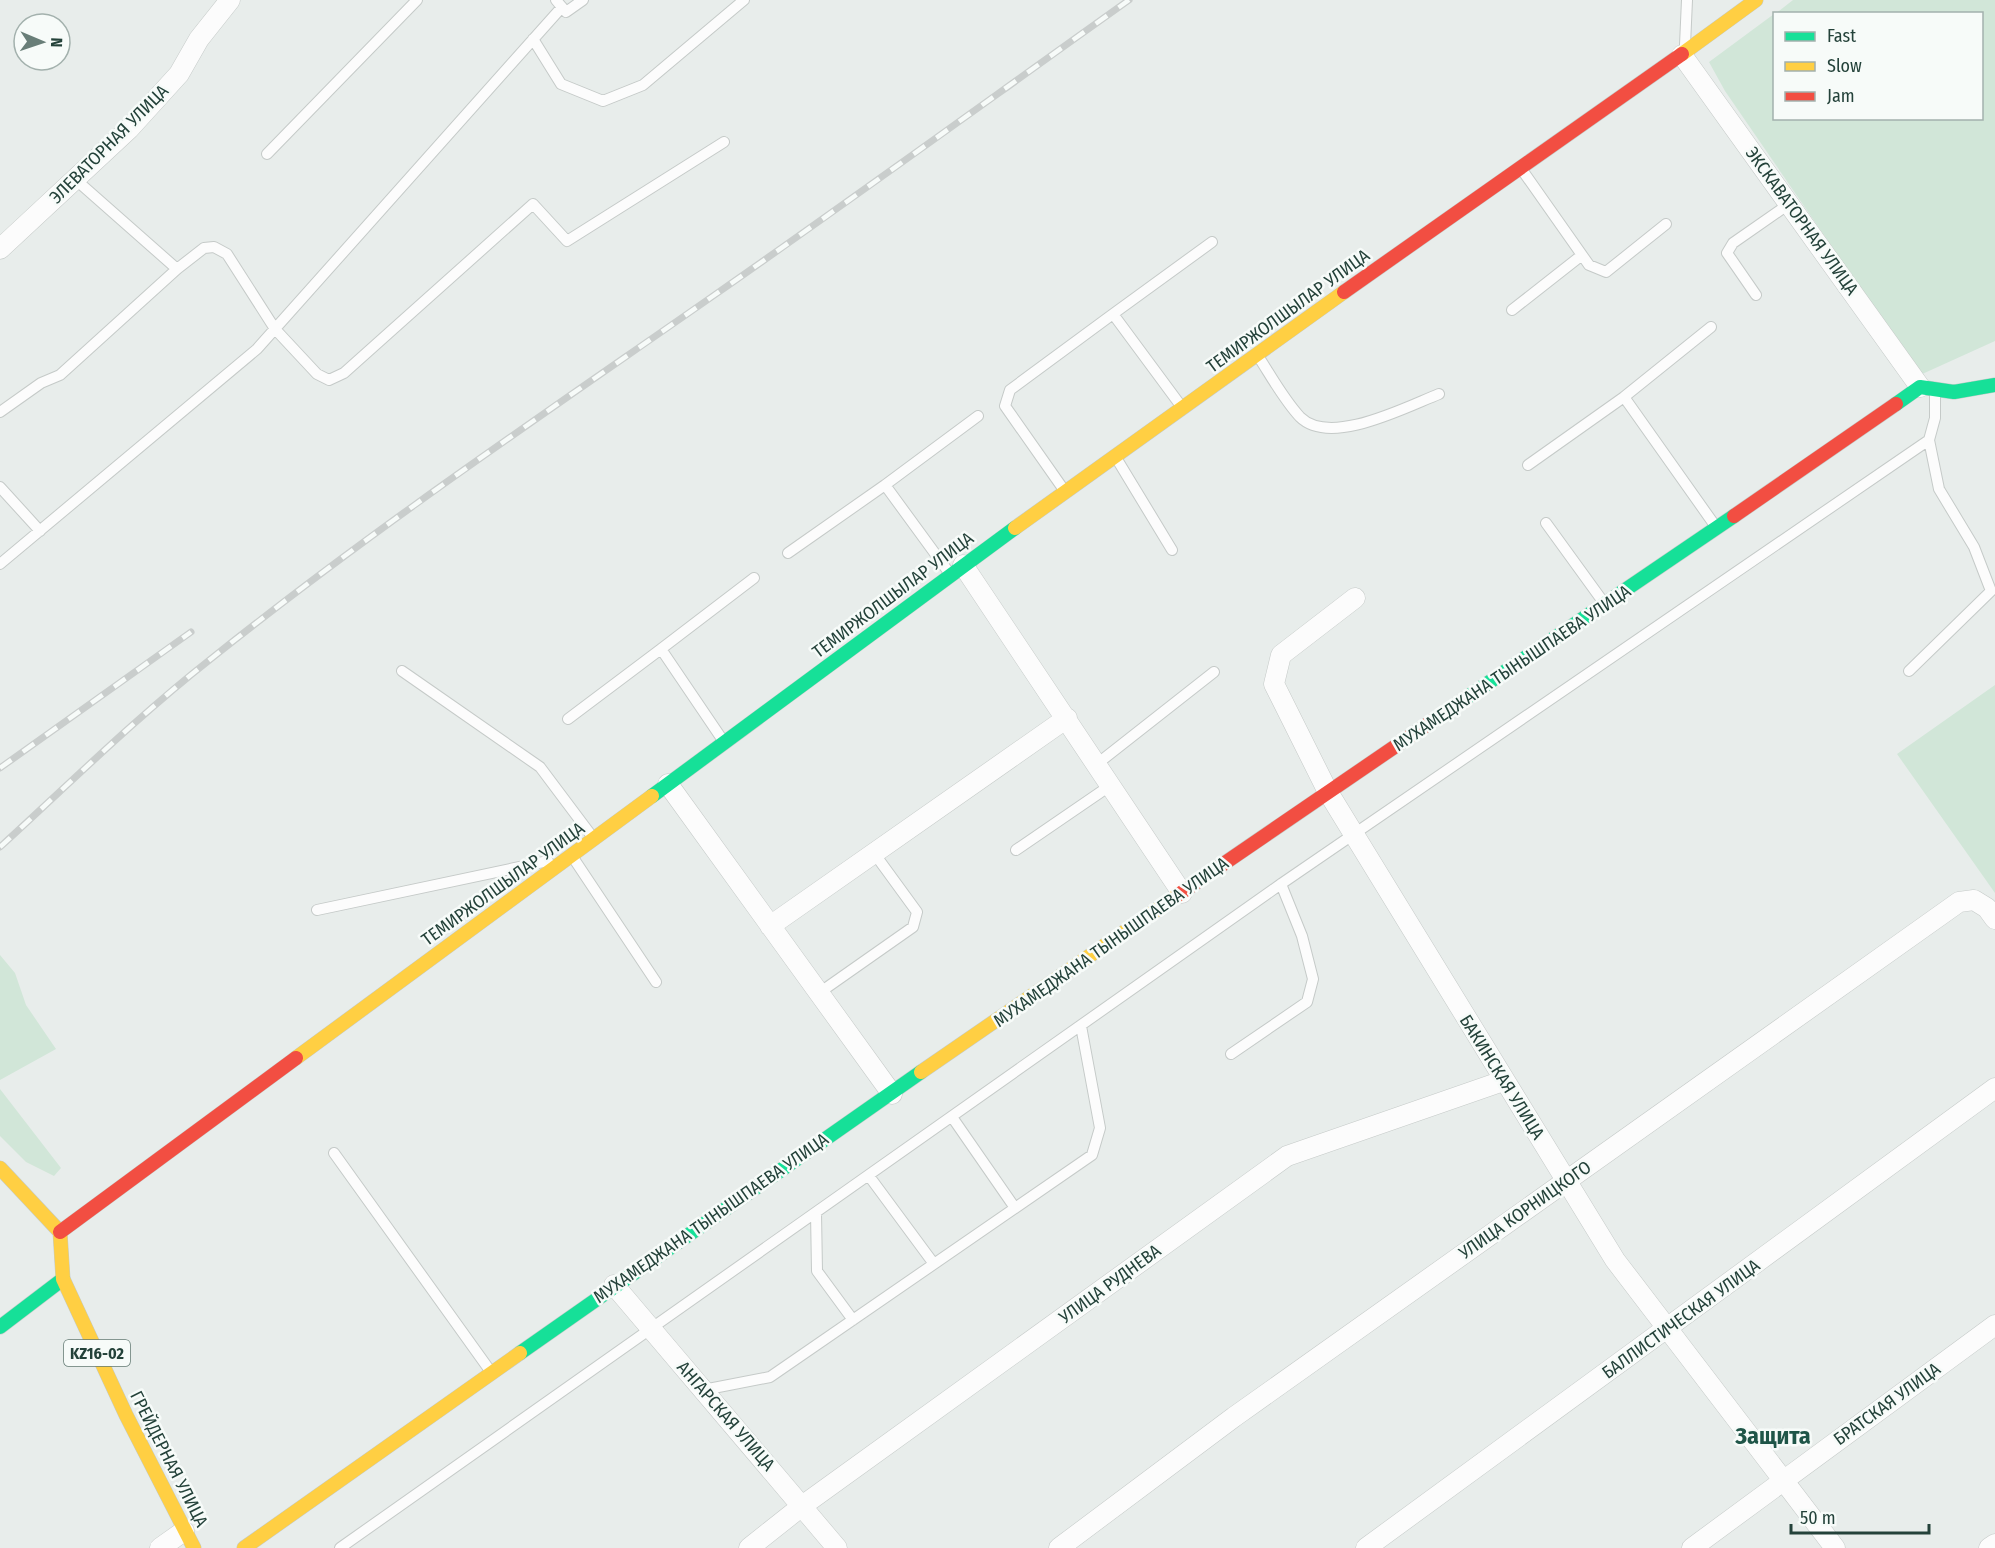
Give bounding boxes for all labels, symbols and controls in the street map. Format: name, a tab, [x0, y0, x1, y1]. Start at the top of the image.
north arrow	[12, 12, 72, 72]
legend	[1773, 12, 1983, 120]
text: Fast	[1827, 25, 1856, 47]
text: N	[47, 37, 66, 48]
text: Slow	[1827, 55, 1862, 77]
street label: ЭЛЕВАТОРНАЯ УЛИЦА	[45, 80, 173, 208]
text: Jam	[1827, 85, 1855, 107]
street label: ЭКСКАВАТОРНАЯ УЛИЦА	[1741, 143, 1863, 300]
street label: ТЕМИРЖОЛШЫЛАР УЛИЦА	[1202, 244, 1374, 378]
street label: ТЕМИРЖОЛШЫЛАР УЛИЦА	[808, 527, 978, 663]
street label: МУХАМЕДЖАНА ТЫНЫШПАЕВА УЛИЦА	[1389, 580, 1635, 756]
street label: ТЕМИРЖОЛШЫЛАР УЛИЦА	[417, 817, 589, 951]
street label: МУХАМЕДЖАНА ТЫНЫШПАЕВА УЛИЦА	[989, 852, 1233, 1032]
street label: БАКИНСКАЯ УЛИЦА	[1455, 1011, 1549, 1144]
street label: МУХАМЕДЖАНА ТЫНЫШПАЕВА УЛИЦА	[589, 1128, 833, 1308]
street label: УЛИЦА КОРНИЦКОГО	[1454, 1156, 1595, 1264]
street label: УЛИЦА РУДНЕВА	[1054, 1239, 1166, 1329]
street label: БАЛЛИСТИЧЕСКАЯ УЛИЦА	[1598, 1254, 1765, 1384]
road number: KZ16-02	[64, 1340, 130, 1366]
street label: АНГАРСКАЯ УЛИЦА	[672, 1357, 780, 1476]
street label: БРАТСКАЯ УЛИЦА	[1829, 1358, 1945, 1450]
street label: ГРЕЙДЕРНАЯ УЛИЦА	[125, 1387, 213, 1531]
district label: Защита	[1734, 1422, 1811, 1450]
scale bar	[1791, 1497, 1929, 1535]
text: 50 m	[1800, 1507, 1836, 1529]

